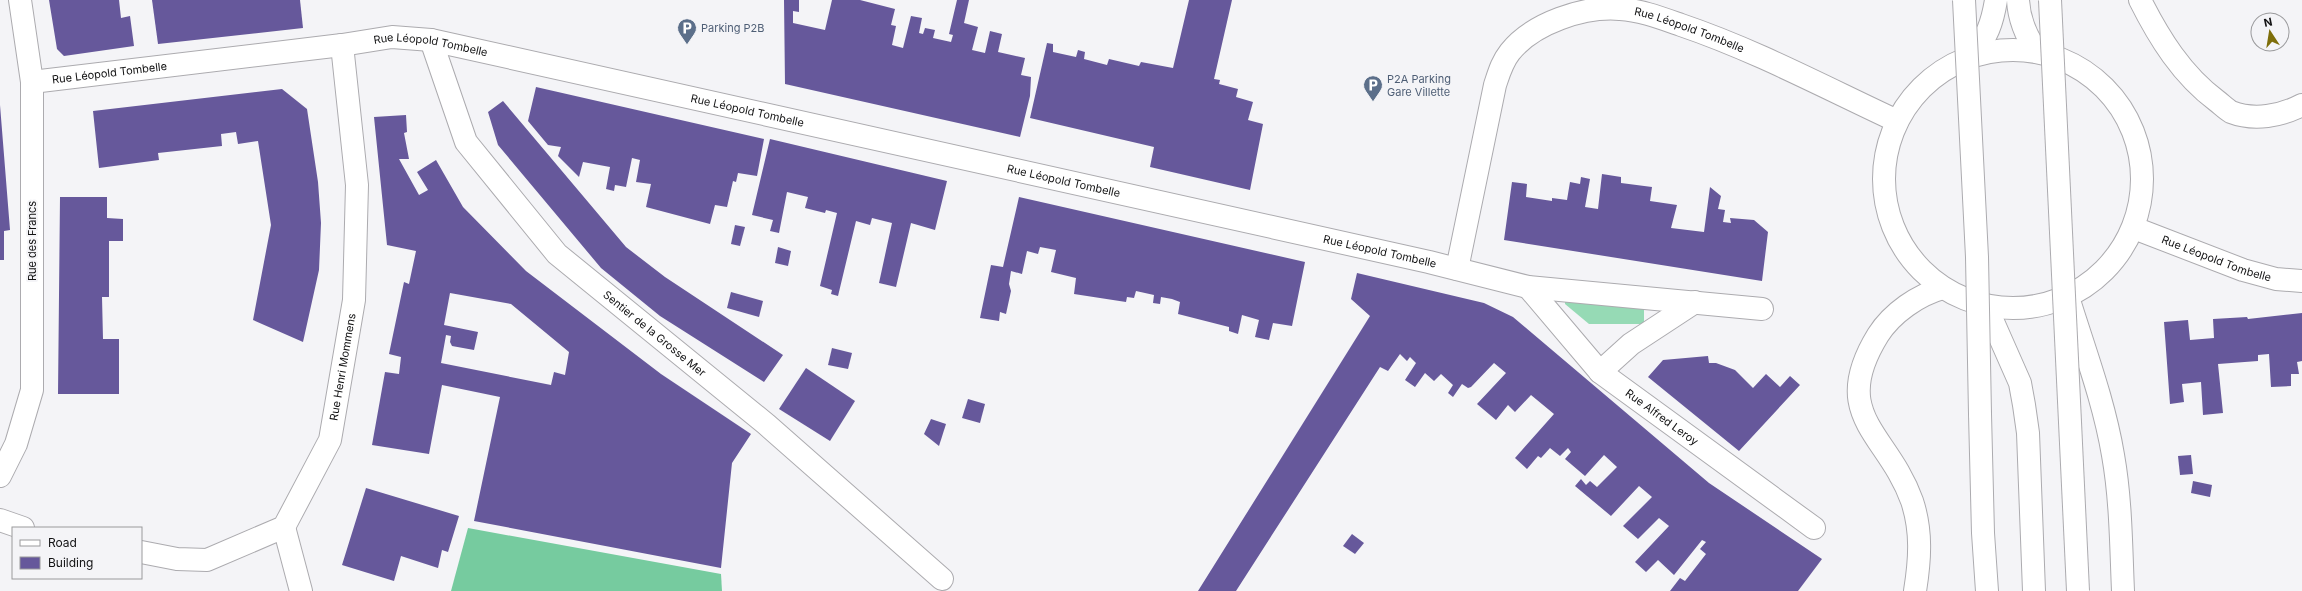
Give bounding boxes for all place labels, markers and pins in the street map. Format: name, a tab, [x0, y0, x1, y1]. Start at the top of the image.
parking icon: Parking P2B	[676, 17, 698, 45]
place label: Parking P2B	[701, 21, 765, 35]
place label: P2A Parking Gare Villette	[1387, 72, 1451, 99]
parking icon: P2A Parking Gare Villette	[1362, 74, 1384, 102]

